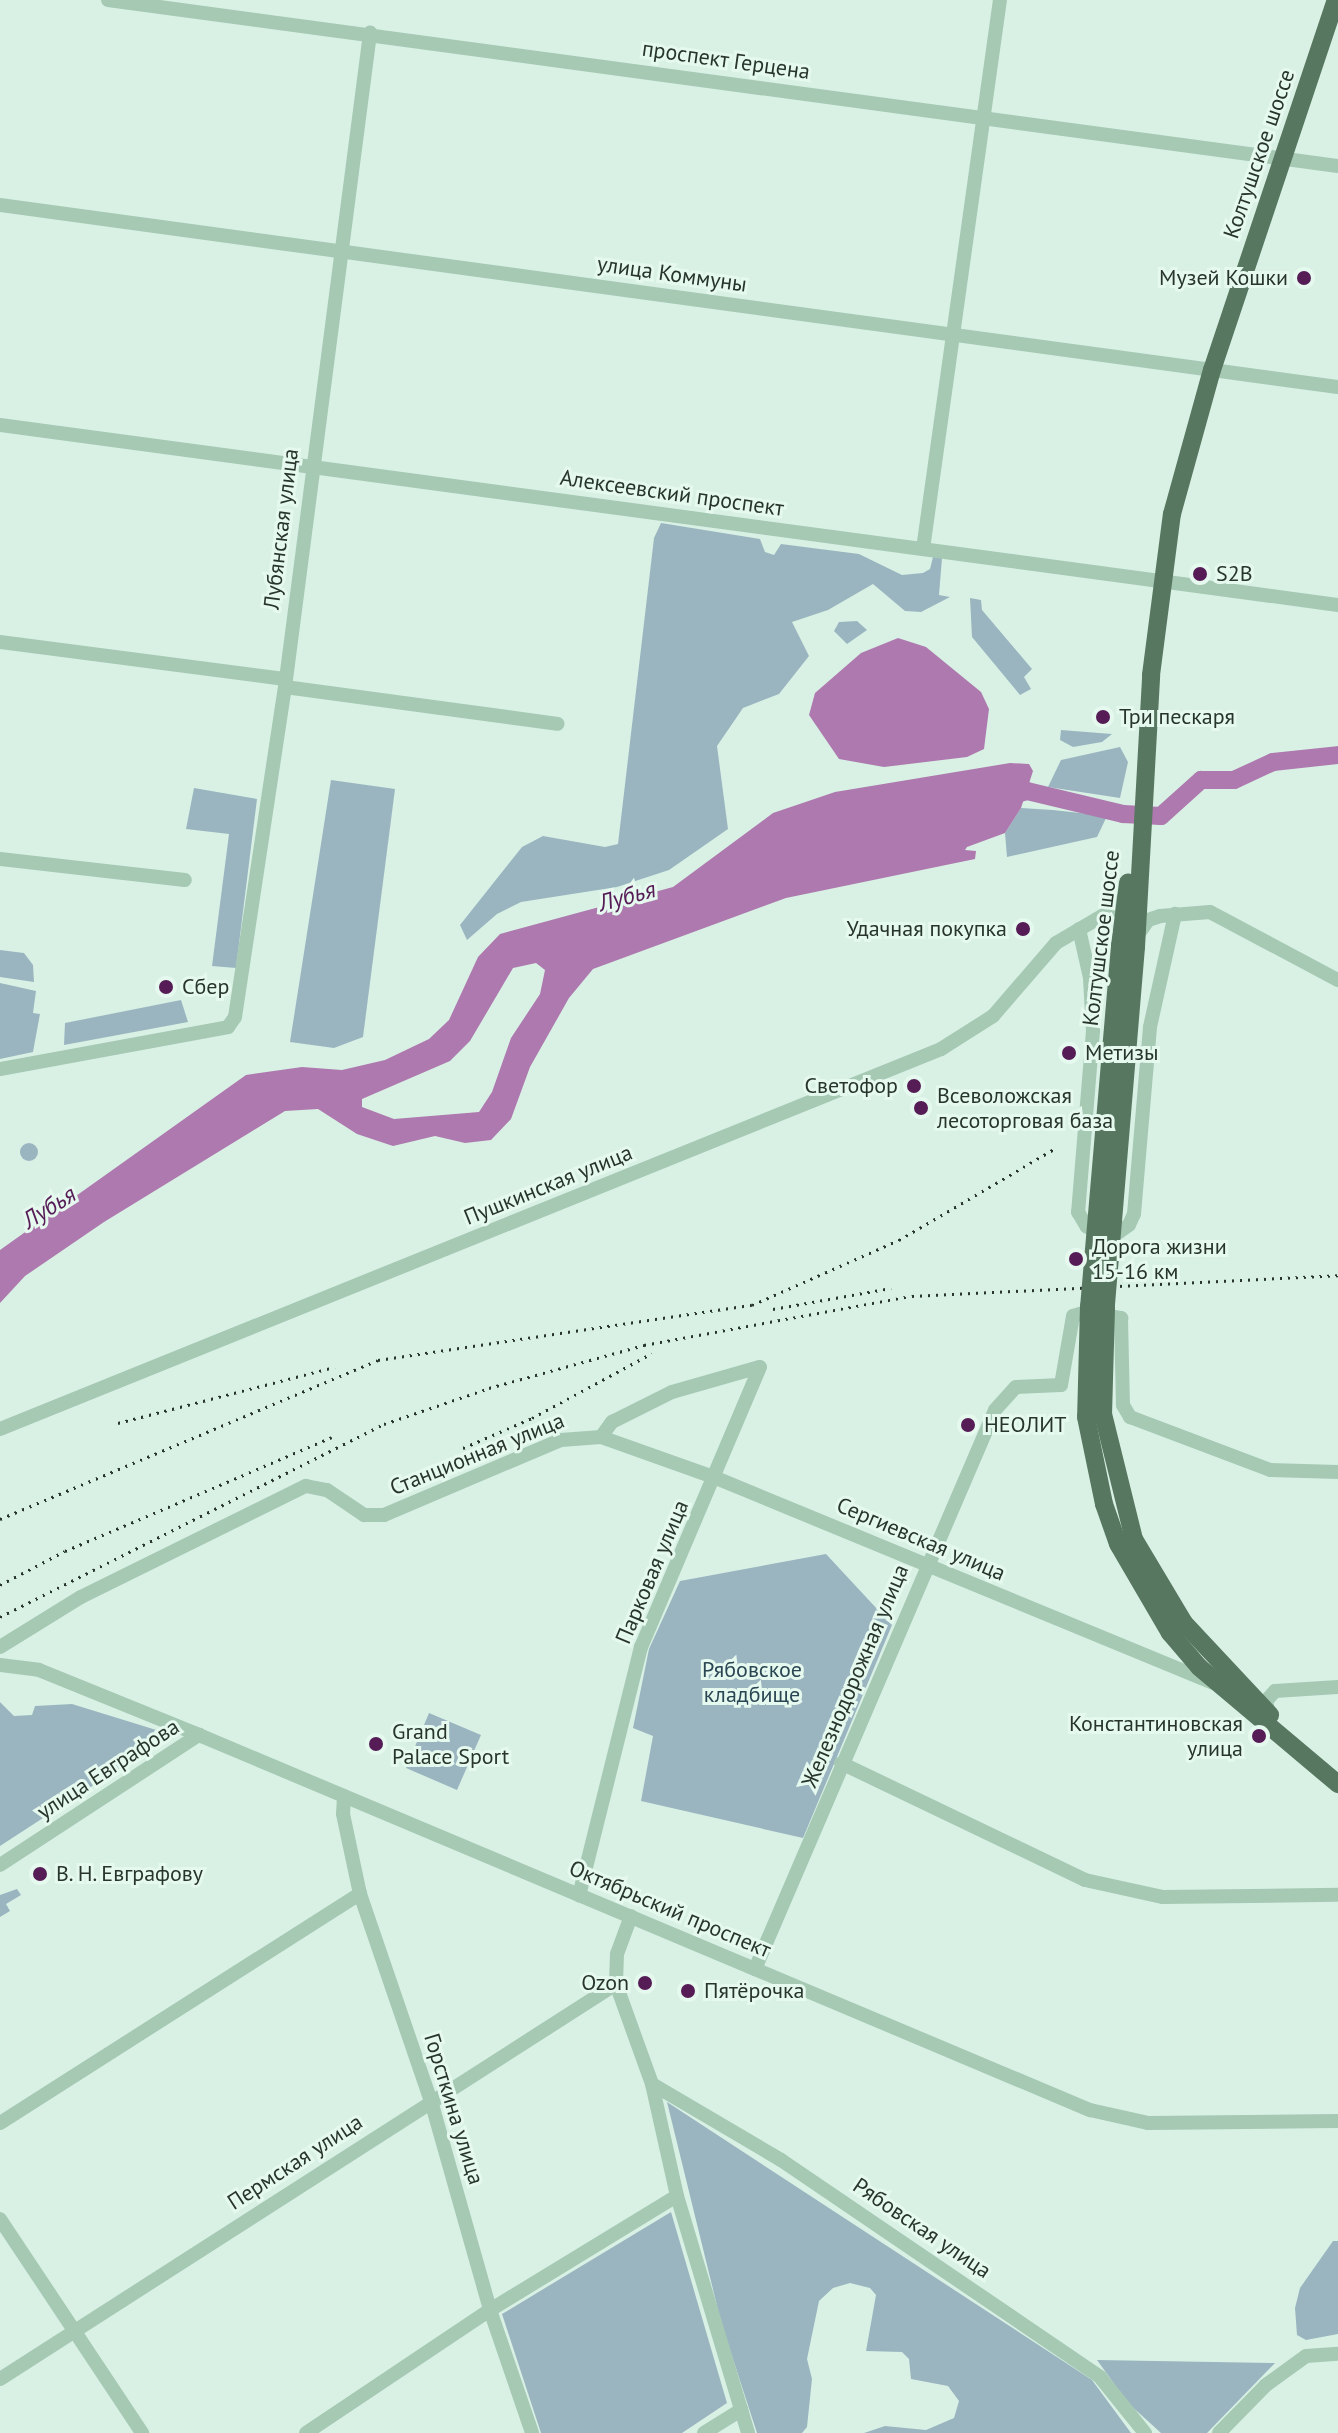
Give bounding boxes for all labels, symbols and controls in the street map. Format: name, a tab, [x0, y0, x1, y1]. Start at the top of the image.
street label: проспект Герцена	[640, 35, 812, 85]
street label: Колтушское шоссе	[1218, 66, 1300, 242]
street label: улица Коммуны	[596, 250, 748, 298]
place label: Музей Кошки	[1159, 265, 1288, 291]
marker: Музей Кошки	[1295, 269, 1313, 287]
street label: Лубянская улица	[258, 447, 304, 611]
street label: Алексеевский проспект	[558, 464, 786, 522]
place label: S2B	[1216, 561, 1253, 587]
marker: S2B	[1191, 565, 1209, 583]
place label: Три пескаря	[1119, 704, 1235, 730]
marker: Три пескаря	[1094, 708, 1112, 726]
street label: Колтушское шоссе	[1077, 849, 1125, 1027]
water label: Лубья	[595, 875, 659, 917]
place label: Удачная покупка	[847, 916, 1007, 942]
marker: Удачная покупка	[1014, 920, 1032, 938]
place label: Сбер	[182, 974, 229, 1000]
marker: Сбер	[157, 978, 175, 996]
place label: Метизы	[1085, 1040, 1159, 1066]
marker: Метизы	[1060, 1044, 1078, 1062]
place label: Светофор	[804, 1073, 898, 1099]
marker: Светофор	[905, 1077, 923, 1095]
place label: Всеволожская лесоторговая база	[937, 1082, 1113, 1134]
marker: Всеволожская лесоторговая база	[912, 1099, 930, 1117]
street label: Пушкинская улица	[460, 1139, 636, 1231]
water label: Лубья	[17, 1179, 81, 1235]
place label: Дорога жизни 15-16 км	[1092, 1233, 1227, 1284]
marker: Дорога жизни 15-16 км	[1067, 1250, 1085, 1268]
street label: Станционная улица	[386, 1407, 568, 1501]
place label: НЕОЛИТ	[984, 1412, 1066, 1438]
marker: НЕОЛИТ	[959, 1416, 977, 1434]
street label: Сергиевская улица	[833, 1492, 1009, 1586]
street label: Парковая улица	[610, 1496, 694, 1648]
street label: Железнодорожная улица	[796, 1560, 914, 1792]
park label: Рябовское кладбище	[702, 1656, 802, 1708]
place label: Константиновская улица	[1069, 1710, 1243, 1762]
street label: улица Евграфова	[32, 1713, 184, 1825]
place label: Grand Palace Sport	[392, 1718, 509, 1770]
marker: Константиновская улица	[1250, 1727, 1268, 1745]
marker: Grand Palace Sport	[367, 1735, 385, 1753]
street label: Октябрьский проспект	[565, 1855, 775, 1963]
place label: В. Н. Евграфову	[56, 1861, 206, 1887]
marker: В. Н. Евграфову	[31, 1865, 49, 1883]
place label: Ozon	[581, 1970, 629, 1996]
marker: Ozon	[636, 1974, 654, 1992]
place label: Пятёрочка	[704, 1978, 804, 2004]
marker: Пятёрочка	[679, 1982, 697, 2000]
street label: Горсткина улица	[418, 2030, 490, 2188]
street label: Пермская улица	[223, 2109, 367, 2215]
street label: Рябовская улица	[848, 2172, 996, 2284]

